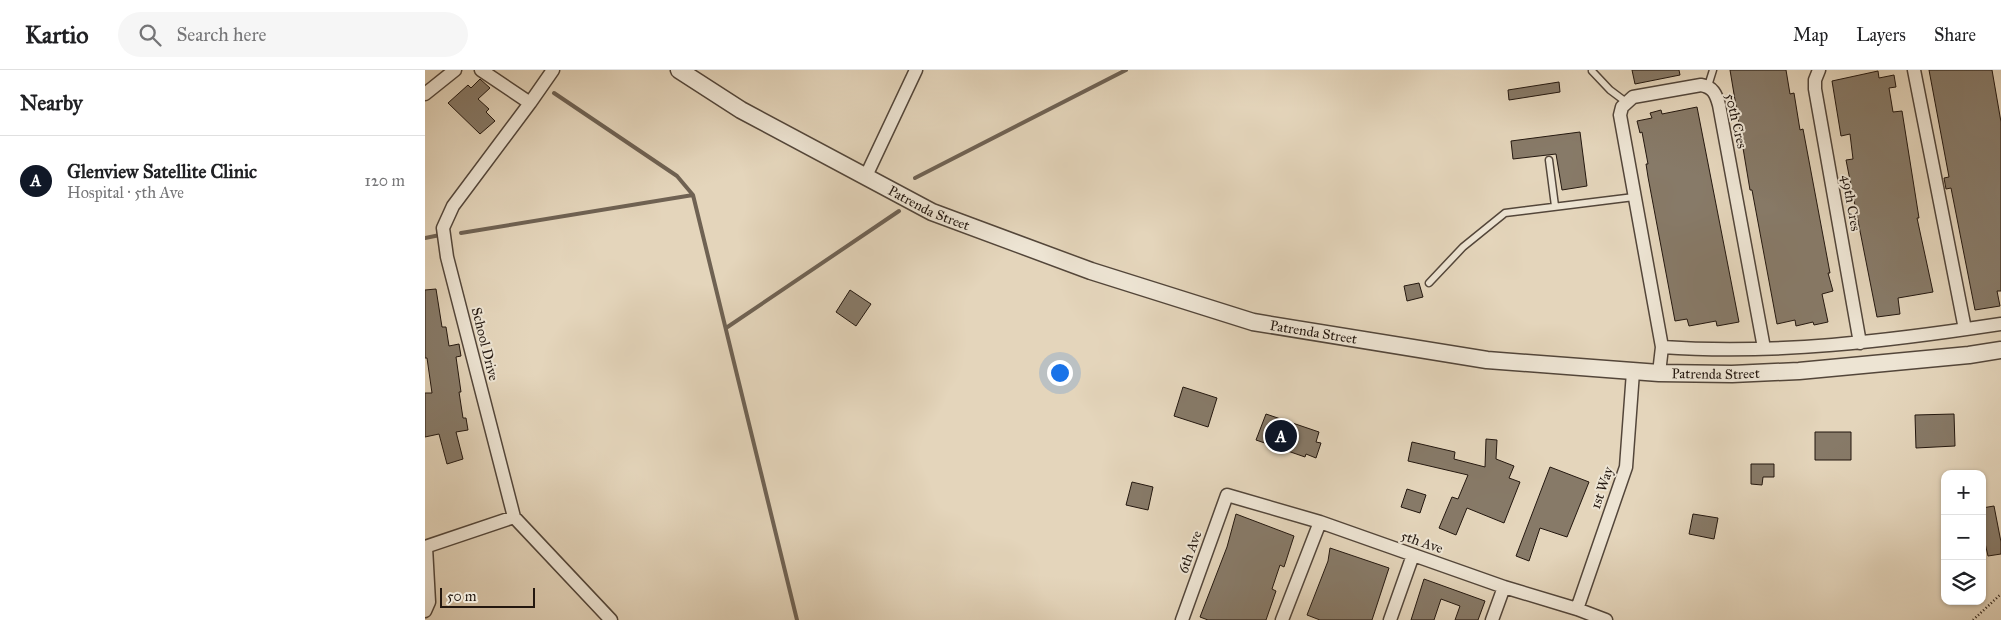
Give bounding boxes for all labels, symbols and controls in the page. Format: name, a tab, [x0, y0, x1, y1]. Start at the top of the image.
search box	[118, 12, 468, 57]
text: Kartio	[25, 20, 88, 50]
icon: search	[136, 21, 164, 49]
text: Search here	[176, 23, 266, 46]
text: Map	[1793, 24, 1828, 46]
text: Layers	[1856, 24, 1906, 46]
text: Share	[1934, 24, 1976, 46]
text: Nearby	[20, 90, 83, 116]
street label: 50th Cres	[1721, 92, 1751, 150]
text: Glenview Satellite Clinic	[67, 160, 257, 183]
text: A	[31, 171, 41, 190]
text: 120 m	[365, 171, 405, 190]
street label: 49th Cres	[1838, 174, 1864, 232]
street label: Patrenda Street	[885, 182, 972, 234]
text: Hospital · 5th Ave	[67, 183, 184, 202]
street label: School Drive	[468, 305, 502, 383]
street label: Patrenda Street	[1269, 316, 1358, 347]
your location	[1047, 360, 1073, 386]
street label: Patrenda Street	[1672, 364, 1760, 383]
pin: A	[1265, 417, 1297, 455]
street label: 1st Way	[1587, 464, 1617, 511]
map controls	[1941, 470, 1986, 605]
button: +	[1941, 470, 1986, 515]
button: −	[1941, 515, 1986, 560]
street label: 5th Ave	[1399, 527, 1445, 557]
street label: 6th Ave	[1174, 528, 1206, 576]
button: layers	[1941, 560, 1986, 605]
scale bar	[440, 585, 535, 608]
text: 50 m	[447, 588, 476, 605]

